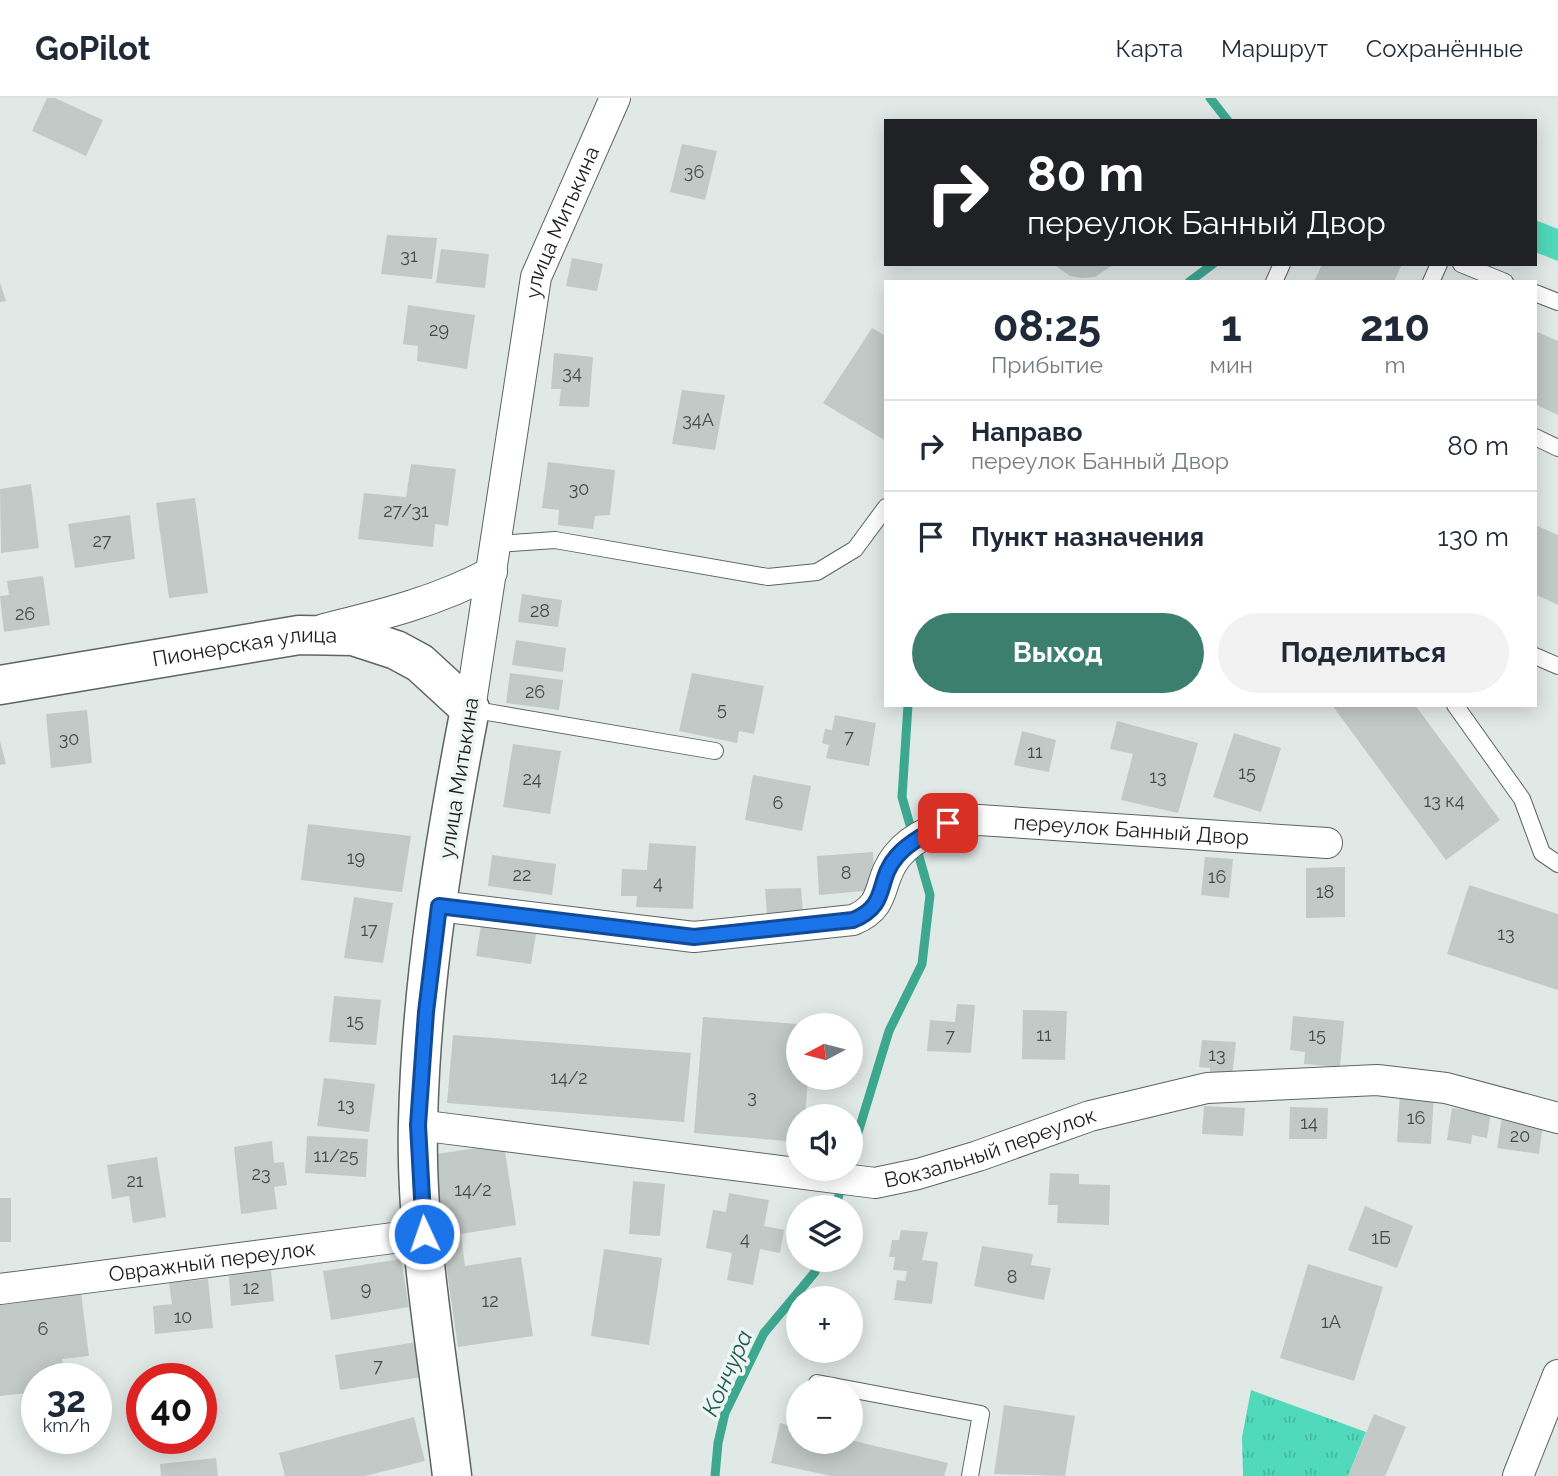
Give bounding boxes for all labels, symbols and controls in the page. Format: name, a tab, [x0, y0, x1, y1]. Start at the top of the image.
text: GoPilot	[35, 29, 150, 68]
text: Карта	[1115, 34, 1183, 63]
text: Маршрут	[1221, 34, 1328, 63]
text: Сохранённые	[1366, 34, 1523, 63]
street label: улица Митькина	[520, 142, 604, 300]
text: 80 m	[1027, 145, 1144, 202]
icon: right	[912, 147, 1003, 238]
house number: 36	[684, 161, 704, 182]
text: переулок Банный Двор	[1027, 204, 1386, 241]
house number: 31	[400, 245, 418, 266]
text: 08:25	[993, 302, 1101, 351]
text: 1	[1221, 302, 1242, 351]
text: 210	[1360, 302, 1430, 351]
house number: 29	[429, 319, 449, 340]
text: Прибытие	[991, 351, 1103, 378]
text: мин	[1210, 351, 1253, 378]
text: m	[1384, 351, 1406, 378]
house number: 34	[562, 362, 582, 383]
house number: 34А	[682, 409, 714, 430]
text: Направо	[971, 417, 1082, 447]
icon: right	[912, 427, 950, 465]
text: 80 m	[1447, 431, 1509, 461]
text: переулок Банный Двор	[971, 447, 1229, 474]
house number: 30	[569, 478, 589, 499]
house number: 27/31	[383, 500, 429, 521]
icon: arrive	[912, 518, 950, 556]
text: Пункт назначения	[971, 522, 1204, 552]
text: 130 m	[1438, 522, 1509, 552]
house number: 27	[92, 530, 112, 551]
house number: 28	[530, 600, 550, 621]
house number: 26	[15, 603, 35, 624]
button: Выход	[912, 613, 1204, 693]
button: Поделиться	[1218, 613, 1509, 693]
street label: Пионерская улица	[150, 622, 337, 671]
house number: 26	[525, 681, 545, 702]
street label: улица Митькина	[433, 695, 484, 860]
house number: 5	[717, 698, 727, 719]
house number: 7	[844, 726, 854, 747]
house number: 30	[59, 728, 79, 749]
house number: 11	[1027, 741, 1043, 762]
house number: 15	[1238, 762, 1256, 783]
house number: 13	[1149, 766, 1167, 787]
house number: 24	[522, 768, 542, 789]
house number: 13 к4	[1423, 790, 1465, 811]
house number: 6	[773, 792, 784, 813]
pin	[918, 793, 978, 853]
icon: arrive	[929, 804, 967, 842]
street label: переулок Банный Двор	[1013, 809, 1250, 850]
house number: 19	[347, 847, 365, 868]
house number: 8	[841, 862, 851, 883]
house number: 22	[513, 864, 531, 885]
house number: 16	[1208, 866, 1226, 887]
house number: 4	[653, 872, 663, 893]
house number: 18	[1316, 881, 1334, 902]
house number: 17	[360, 919, 378, 940]
house number: 13	[1497, 923, 1515, 944]
house number: 15	[346, 1010, 364, 1031]
north arrow	[786, 1013, 863, 1090]
map controls	[786, 1013, 863, 1454]
house number: 11	[1036, 1024, 1052, 1045]
house number: 15	[1308, 1024, 1326, 1045]
house number: 7	[945, 1025, 955, 1046]
house number: 13	[1208, 1044, 1226, 1065]
house number: 14/2	[550, 1067, 588, 1088]
house number: 3	[747, 1086, 757, 1107]
house number: 13	[337, 1094, 355, 1115]
street label: Вокзальный переулок	[882, 1102, 1099, 1193]
button: sound	[786, 1104, 863, 1181]
house number: 16	[1407, 1107, 1425, 1128]
house number: 14	[1300, 1112, 1318, 1133]
house number: 20	[1510, 1125, 1530, 1146]
house number: 11/25	[313, 1145, 359, 1166]
house number: 23	[252, 1163, 271, 1184]
house number: 21	[126, 1170, 144, 1191]
house number: 14/2	[454, 1179, 492, 1200]
button: layers	[786, 1195, 863, 1272]
position arrow	[387, 1197, 461, 1271]
house number: 1Б	[1371, 1227, 1391, 1248]
house number: 4	[740, 1228, 750, 1249]
street label: Овражный переулок	[107, 1235, 317, 1287]
house number: 8	[1007, 1266, 1017, 1287]
house number: 12	[242, 1277, 260, 1298]
house number: 9	[361, 1278, 371, 1299]
button: +	[786, 1286, 863, 1363]
house number: 12	[481, 1290, 499, 1311]
house number: 10	[174, 1306, 192, 1327]
house number: 1А	[1321, 1311, 1341, 1332]
house number: 6	[38, 1318, 49, 1339]
water label: Кончура	[696, 1325, 758, 1420]
house number: 7	[373, 1355, 383, 1376]
speed limit sign: 40	[126, 1363, 217, 1454]
button: −	[786, 1377, 863, 1454]
text: 32	[47, 1379, 86, 1420]
text: km/h	[43, 1415, 90, 1436]

